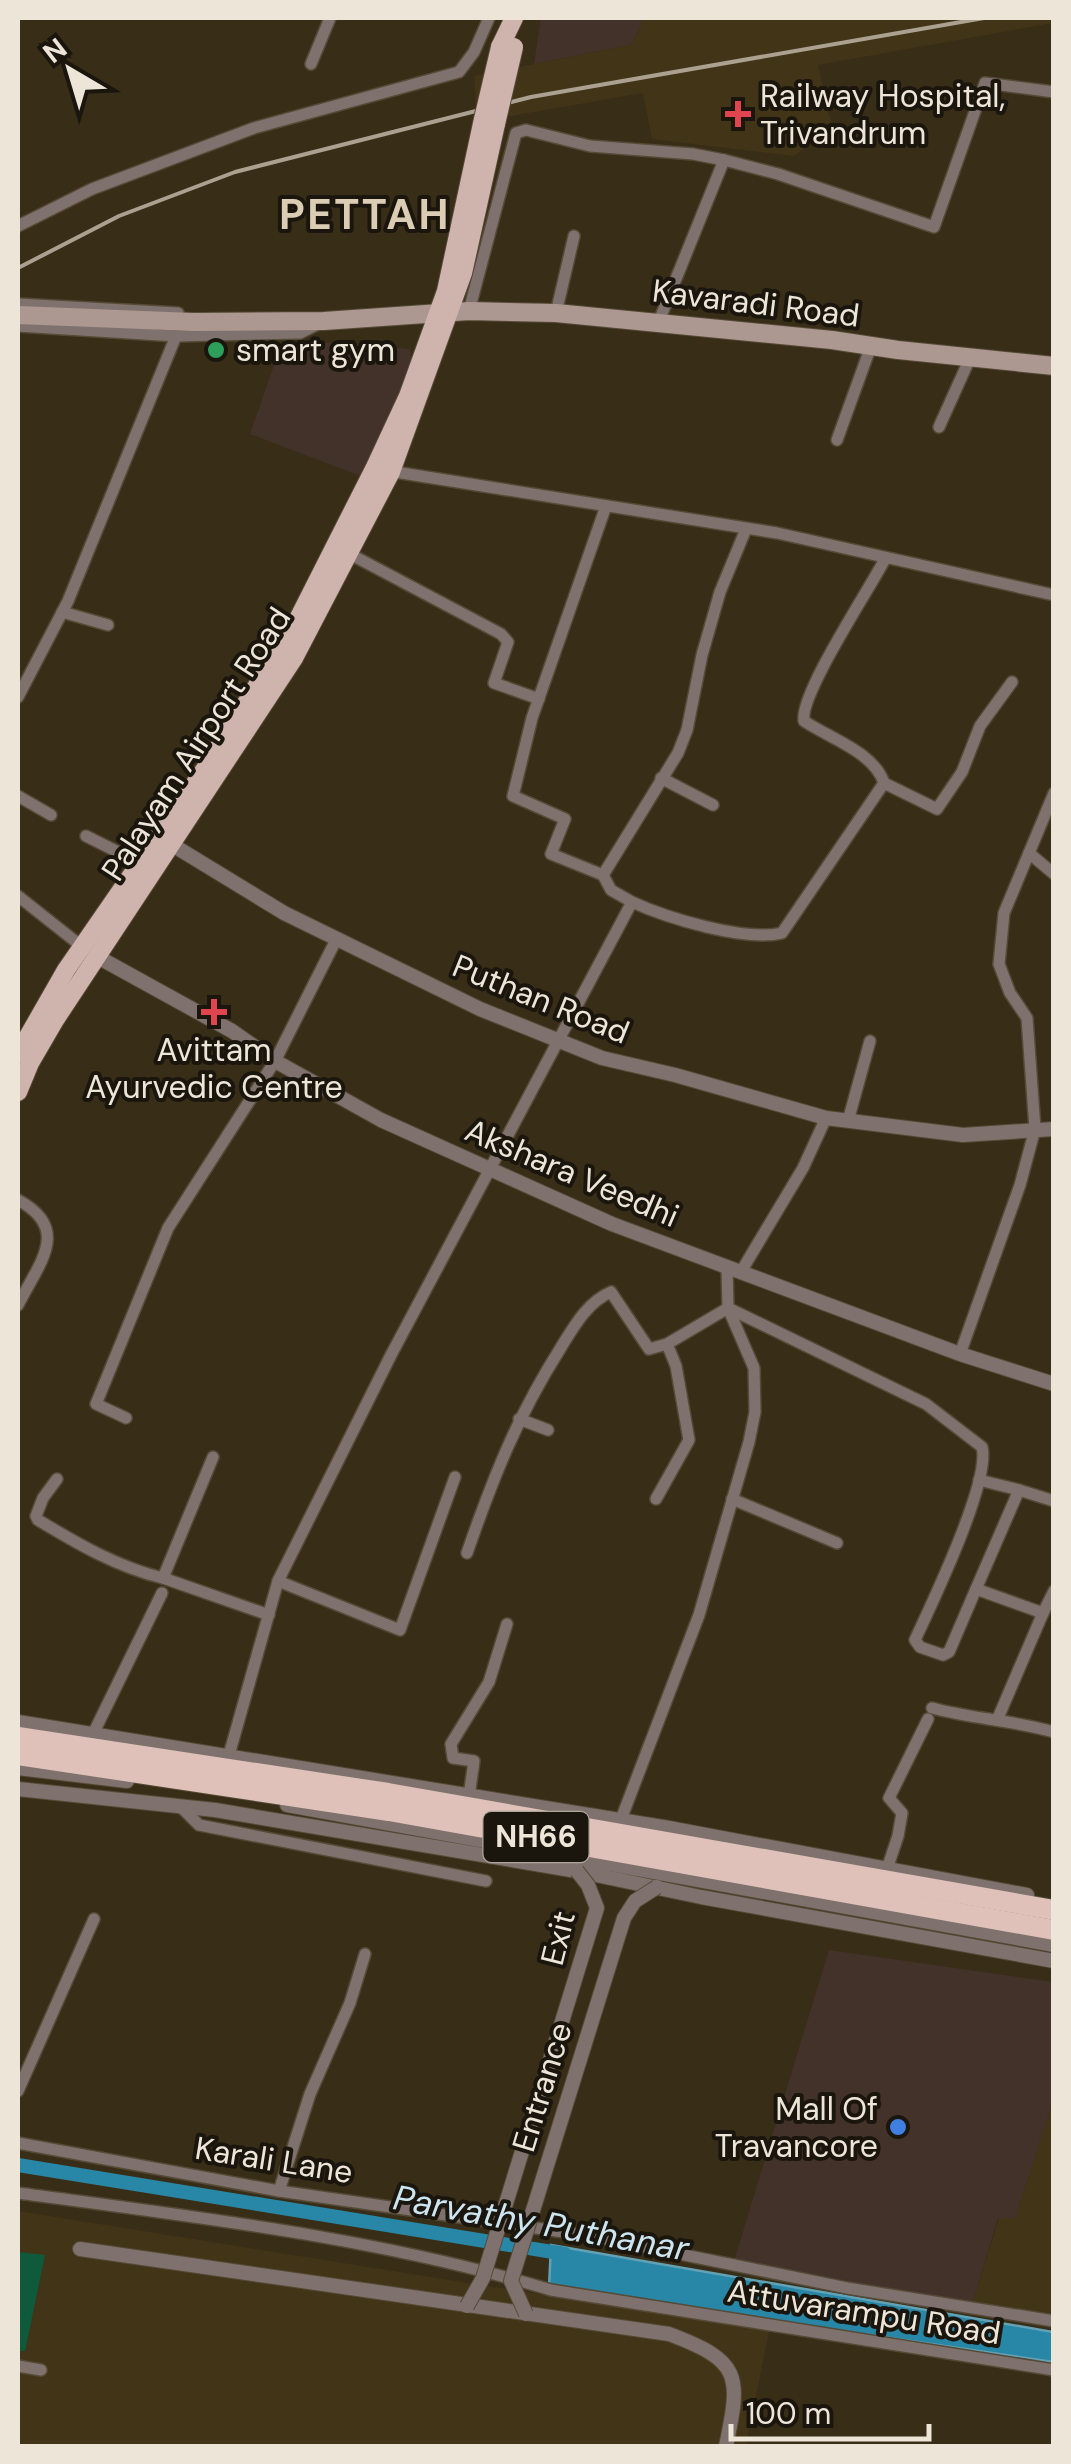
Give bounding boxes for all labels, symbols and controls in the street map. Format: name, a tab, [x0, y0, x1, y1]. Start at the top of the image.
north arrow	[20, 20, 120, 120]
text: N	[35, 30, 74, 72]
place label: Railway Hospital, Trivandrum	[760, 75, 1005, 154]
marker: Railway Hospital, Trivandrum	[725, 101, 751, 127]
district label: PETTAH	[279, 187, 451, 242]
street label: Kavaradi Road	[650, 269, 862, 337]
place label: smart gym	[236, 329, 395, 371]
marker: smart gym	[205, 339, 227, 361]
street label: Palayam Airport Road	[92, 599, 300, 889]
street label: Puthan Road	[447, 945, 635, 1053]
marker: Avittam Ayurvedic Centre	[201, 999, 227, 1025]
place label: Avittam Ayurvedic Centre	[85, 1029, 343, 1108]
street label: Akshara Veedhi	[459, 1109, 685, 1237]
road number: NH66	[484, 1812, 588, 1862]
street label: Exit	[531, 1907, 585, 1969]
street label: Entrance	[502, 2017, 582, 2157]
place label: Mall Of Travancore	[715, 2088, 878, 2167]
marker: Mall Of Travancore	[887, 2116, 909, 2138]
street label: Karali Lane	[192, 2127, 356, 2193]
water label: Parvathy Puthanar	[390, 2174, 693, 2272]
street label: Attuvarampu Road	[724, 2270, 1004, 2354]
scale bar	[731, 2379, 928, 2441]
text: 100 m	[746, 2394, 831, 2433]

